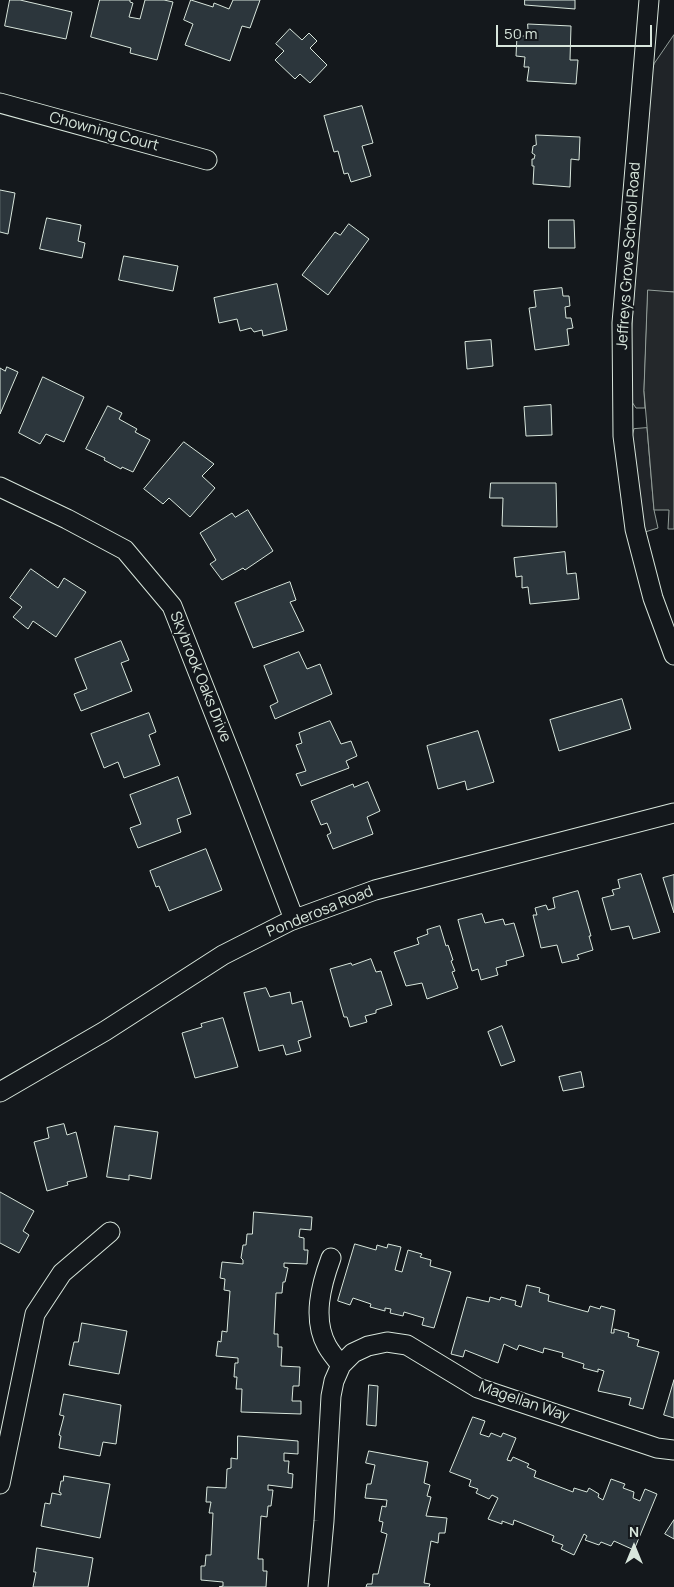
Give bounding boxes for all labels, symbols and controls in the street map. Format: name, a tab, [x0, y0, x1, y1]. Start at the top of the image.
scale bar	[499, 15, 655, 47]
text: 50 m	[504, 23, 538, 44]
street label: Chowning Court	[47, 109, 161, 155]
street label: Jeffreys Grove School Road	[613, 162, 645, 350]
street label: Skybrook Oaks Drive	[166, 609, 234, 745]
street label: Ponderosa Road	[264, 882, 376, 942]
street label: Magellan Way	[476, 1378, 572, 1426]
north arrow	[609, 1522, 659, 1572]
text: N	[629, 1522, 639, 1541]

